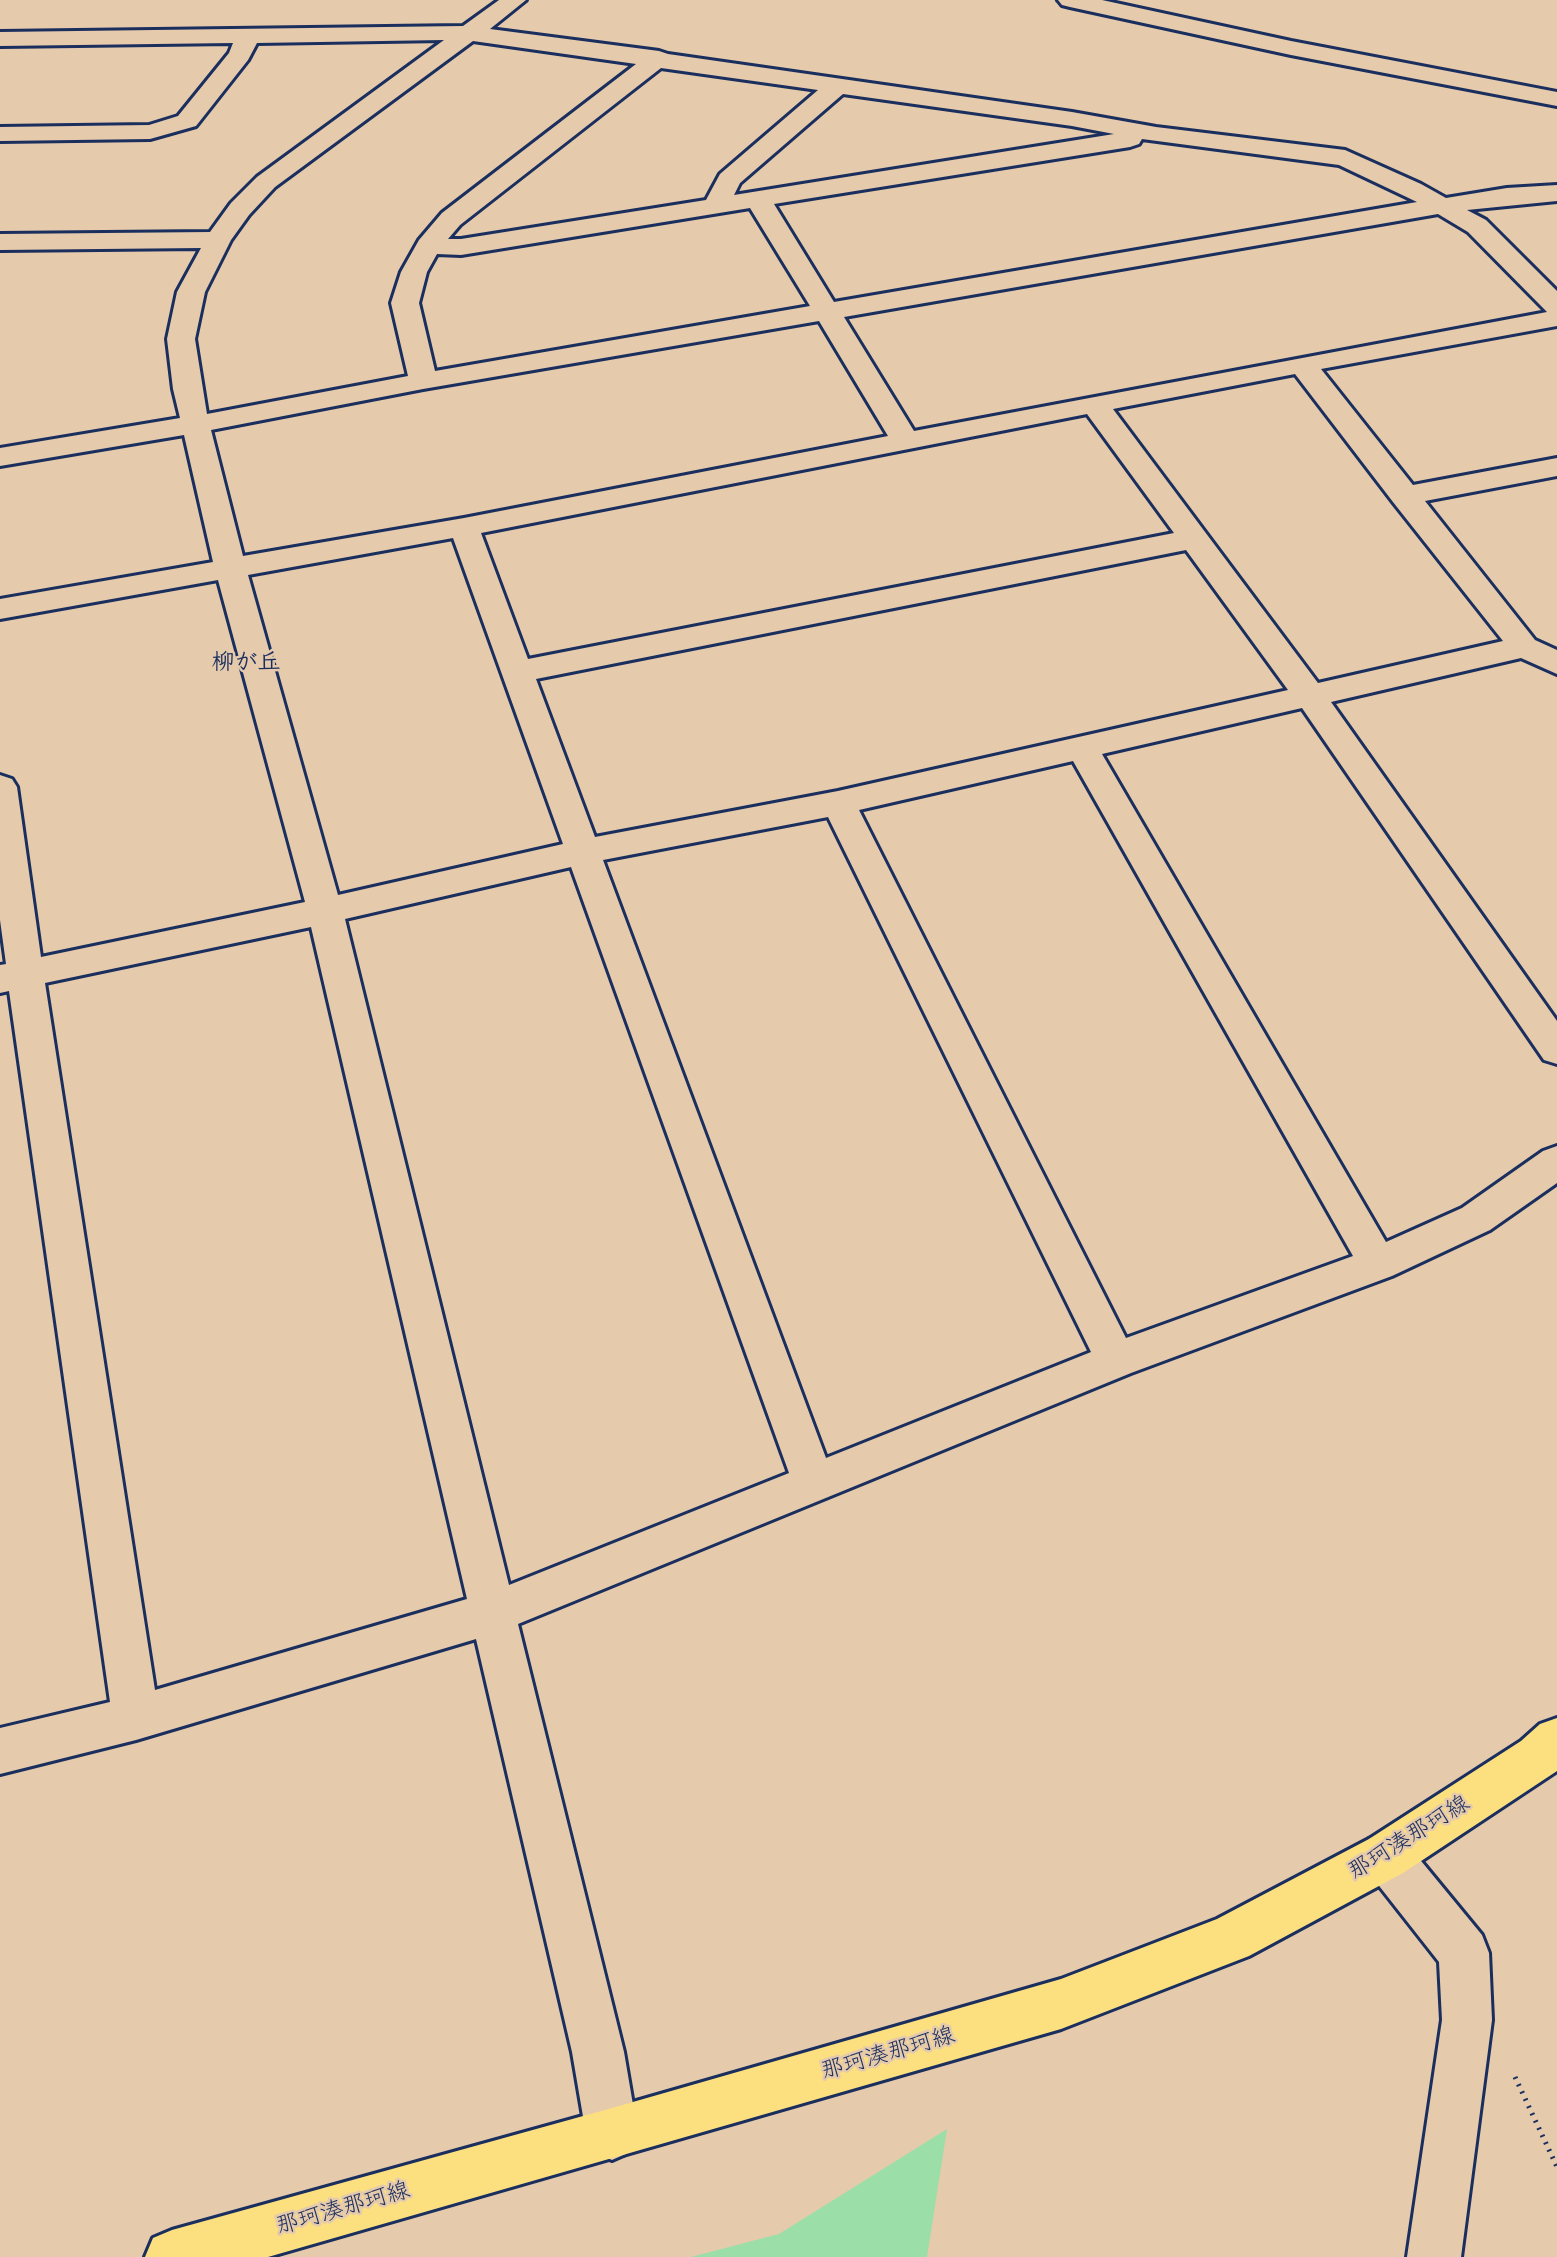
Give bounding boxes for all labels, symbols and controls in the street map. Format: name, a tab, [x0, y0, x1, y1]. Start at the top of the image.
district label: 柳が丘	[212, 649, 280, 677]
street label: 那珂湊那珂線	[1343, 1790, 1475, 1886]
street label: 那珂湊那珂線	[818, 2022, 958, 2086]
street label: 那珂湊那珂線	[273, 2177, 413, 2241]

